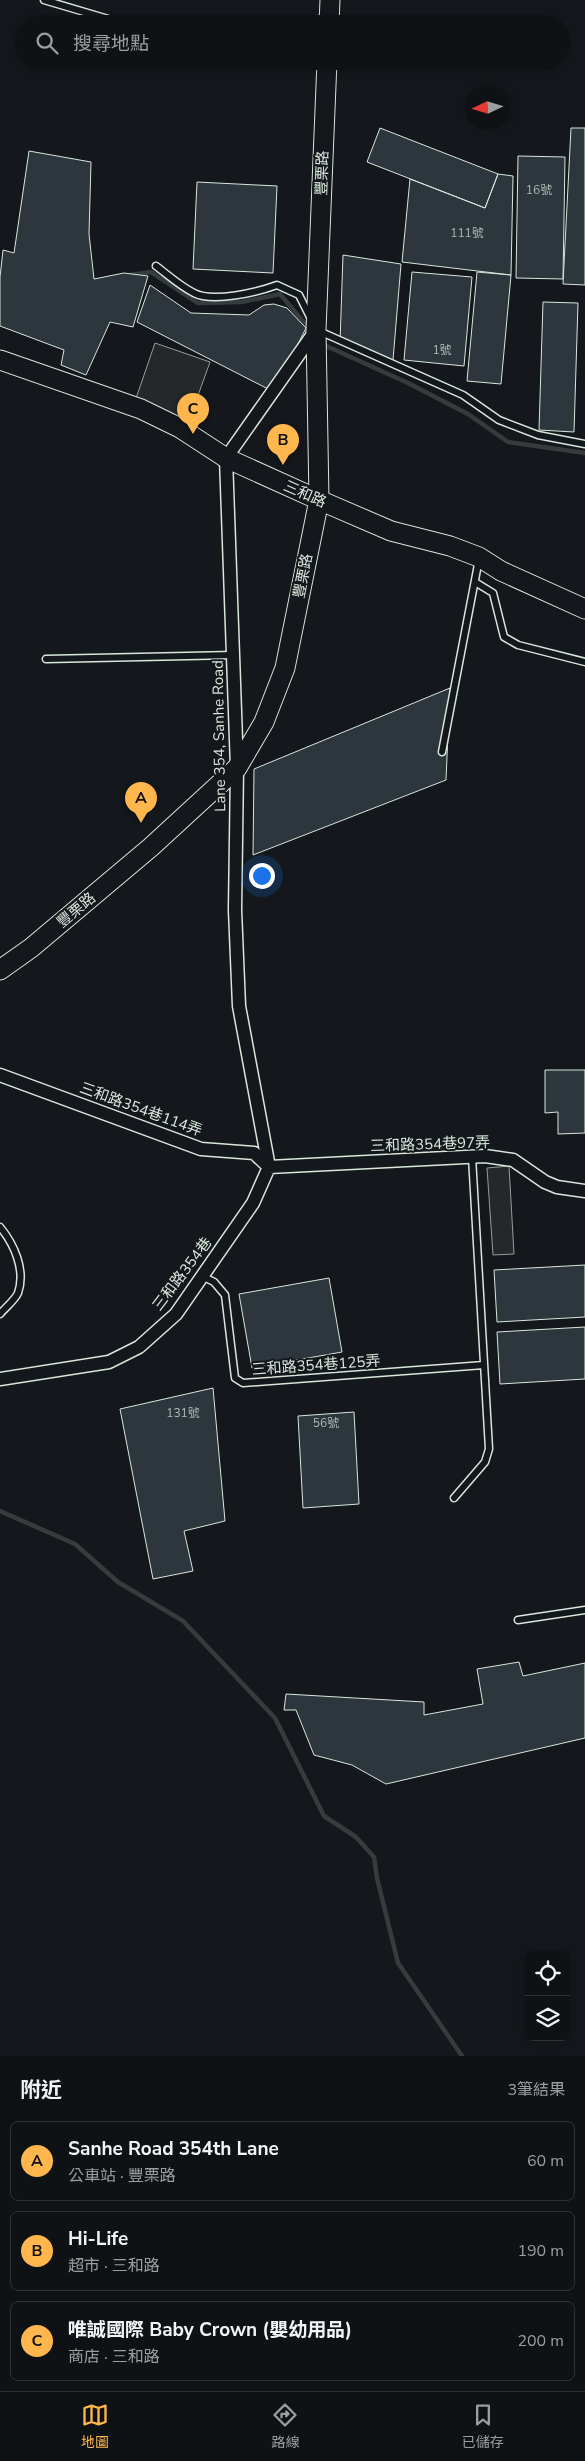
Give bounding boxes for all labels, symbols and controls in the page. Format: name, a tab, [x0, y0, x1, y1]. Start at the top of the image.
search box	[15, 15, 570, 70]
icon: search	[33, 29, 61, 57]
text: 搜尋地點	[73, 31, 149, 57]
north arrow	[465, 85, 510, 130]
street label: 豐栗路	[311, 150, 333, 196]
house number: 16號	[526, 182, 552, 198]
house number: 111號	[450, 225, 484, 241]
house number: 1號	[432, 342, 452, 358]
pin: C	[177, 393, 209, 434]
pin: B	[267, 424, 299, 465]
street label: 三和路	[280, 476, 330, 512]
street label: 豐栗路	[289, 552, 317, 600]
street label: Lane 354, Sanhe Road	[208, 660, 230, 812]
pin: A	[125, 782, 157, 823]
your location	[249, 863, 275, 889]
street label: 豐栗路	[52, 888, 100, 932]
street label: 三和路354巷114弄	[77, 1078, 205, 1140]
street label: 三和路354巷97弄	[370, 1132, 490, 1156]
street label: 三和路354巷	[148, 1233, 216, 1315]
street label: 三和路354巷125弄	[251, 1351, 381, 1379]
house number: 131號	[166, 1405, 200, 1421]
house number: 56號	[313, 1415, 339, 1431]
map controls	[525, 1951, 570, 2041]
button: locate	[525, 1951, 570, 1996]
button: layers	[525, 1996, 570, 2041]
text: 附近	[20, 2076, 62, 2104]
text: 3筆結果	[507, 2079, 565, 2101]
text: Sanhe Road 354th Lane	[68, 2136, 279, 2162]
text: A	[31, 2150, 43, 2172]
text: 60 m	[527, 2150, 564, 2172]
text: 公車站 · 豐栗路	[68, 2165, 176, 2187]
text: Hi-Life	[68, 2226, 128, 2252]
text: B	[31, 2240, 43, 2262]
text: 190 m	[517, 2240, 564, 2262]
text: 超市 · 三和路	[68, 2255, 160, 2277]
text: 唯誠國際 Baby Crown (嬰幼用品)	[68, 2317, 352, 2343]
text: C	[32, 2330, 42, 2352]
text: 200 m	[517, 2330, 564, 2352]
text: 商店 · 三和路	[68, 2346, 160, 2368]
tab: 地圖	[81, 2401, 109, 2452]
tab: 路線	[271, 2401, 299, 2452]
tab: 已儲存	[462, 2401, 504, 2452]

